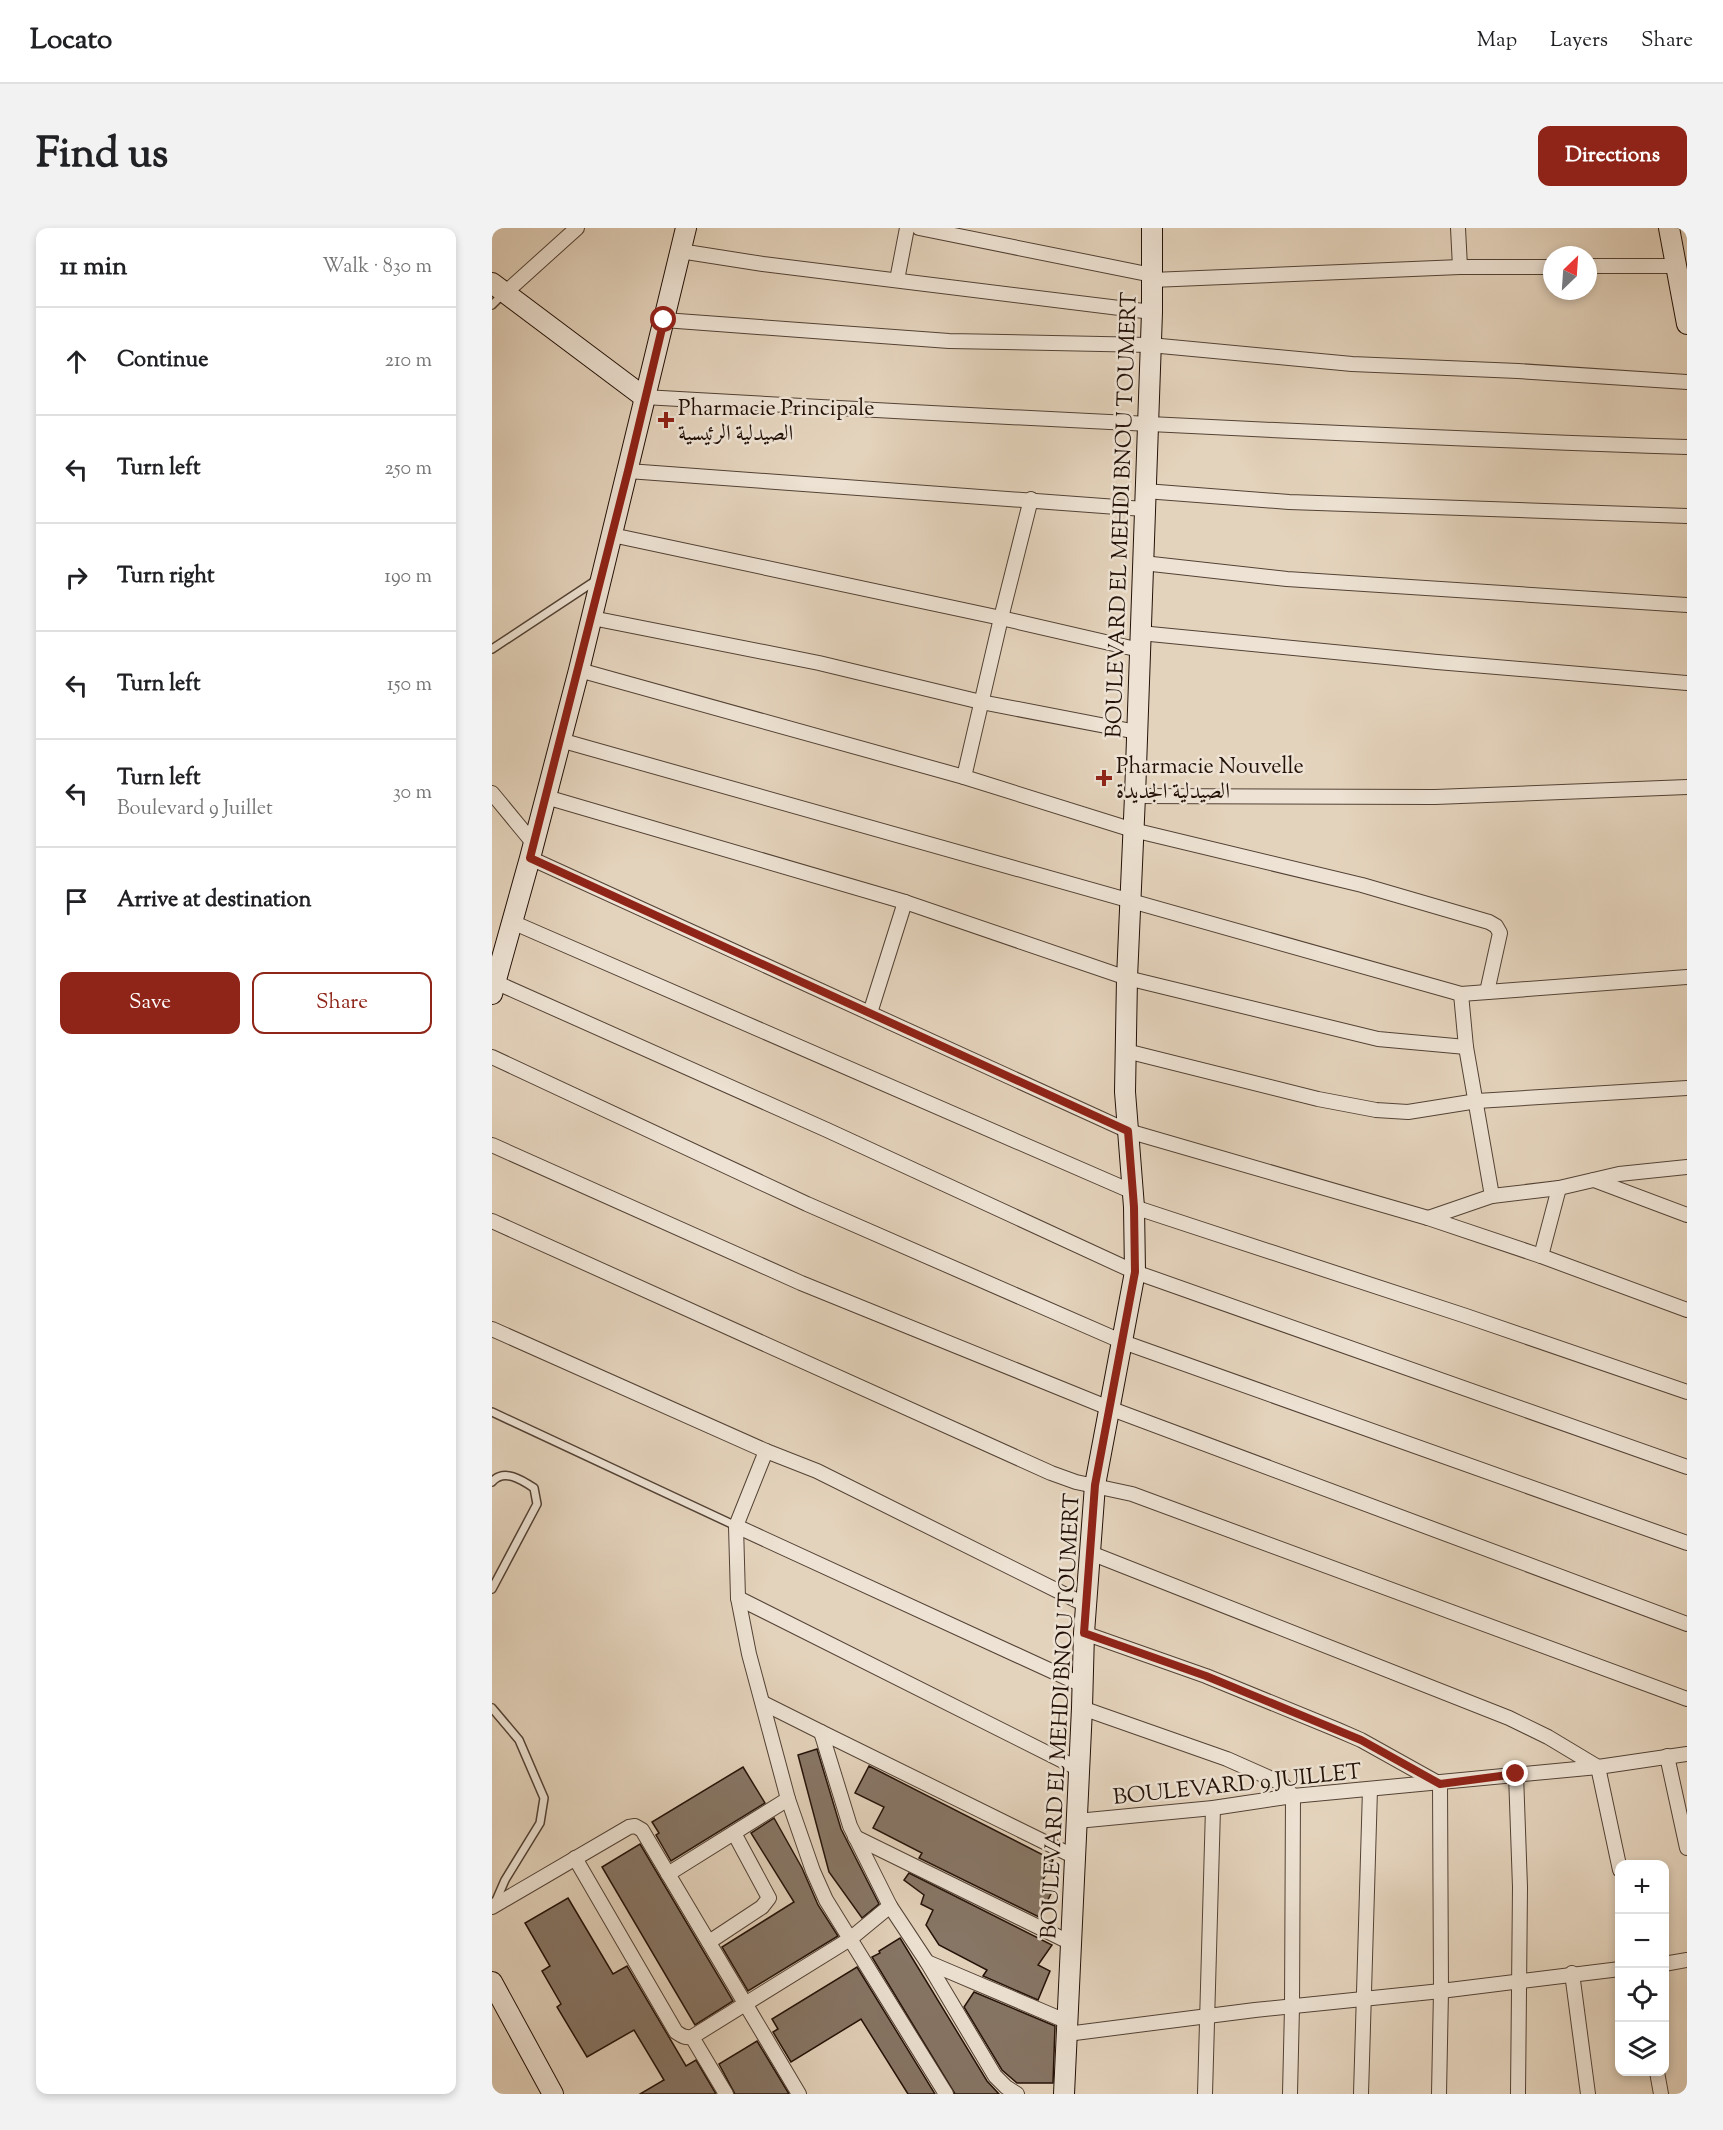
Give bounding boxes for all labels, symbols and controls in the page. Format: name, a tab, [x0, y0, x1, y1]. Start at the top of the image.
text: Locato	[30, 21, 112, 61]
text: Map	[1477, 26, 1517, 56]
text: Layers	[1550, 26, 1608, 56]
text: Share	[1641, 26, 1693, 56]
text: Find us	[36, 126, 168, 186]
button: Directions	[1538, 126, 1687, 186]
north arrow	[1543, 246, 1597, 300]
text: 11 min	[60, 249, 127, 286]
text: Walk · 830 m	[322, 253, 432, 282]
street label: BOULEVARD EL MEHDI BNOU TOUMERT	[1099, 291, 1147, 739]
route start	[650, 306, 676, 332]
icon: ahead	[60, 345, 93, 378]
text: Continue	[117, 345, 208, 377]
text: 210 m	[385, 347, 432, 376]
place label: Pharmacie Principale الصيدلية الرئيسية	[678, 394, 874, 451]
marker: Pharmacie Principale الصيدلية الرئيسية	[659, 413, 673, 427]
icon: left	[60, 453, 93, 486]
text: Turn left	[117, 453, 200, 485]
text: 250 m	[384, 455, 432, 484]
icon: right	[60, 561, 93, 594]
text: Turn right	[117, 561, 214, 593]
text: 190 m	[384, 563, 432, 592]
icon: left	[60, 669, 93, 702]
text: Turn left	[117, 669, 200, 701]
text: 150 m	[387, 671, 432, 700]
place label: Pharmacie Nouvelle الصيدلية الجديدة	[1116, 752, 1304, 809]
text: Turn left	[117, 763, 200, 795]
marker: Pharmacie Nouvelle الصيدلية الجديدة	[1097, 771, 1111, 785]
icon: left	[60, 777, 93, 810]
text: 30 m	[393, 779, 432, 808]
text: Boulevard 9 Juillet	[117, 795, 273, 824]
icon: arrive	[60, 885, 93, 918]
text: Arrive at destination	[117, 885, 312, 917]
button: Save	[60, 972, 240, 1034]
button: Share	[252, 972, 432, 1034]
street label: BOULEVARD EL MEHDI BNOU TOUMERT	[1034, 1492, 1090, 1940]
street label: BOULEVARD 9 JUILLET	[1111, 1757, 1364, 1815]
route end	[1502, 1760, 1528, 1786]
map controls	[1615, 1860, 1669, 2076]
button: +	[1615, 1860, 1669, 1914]
button: −	[1615, 1914, 1669, 1968]
button: locate	[1615, 1968, 1669, 2022]
button: layers	[1615, 2022, 1669, 2076]

